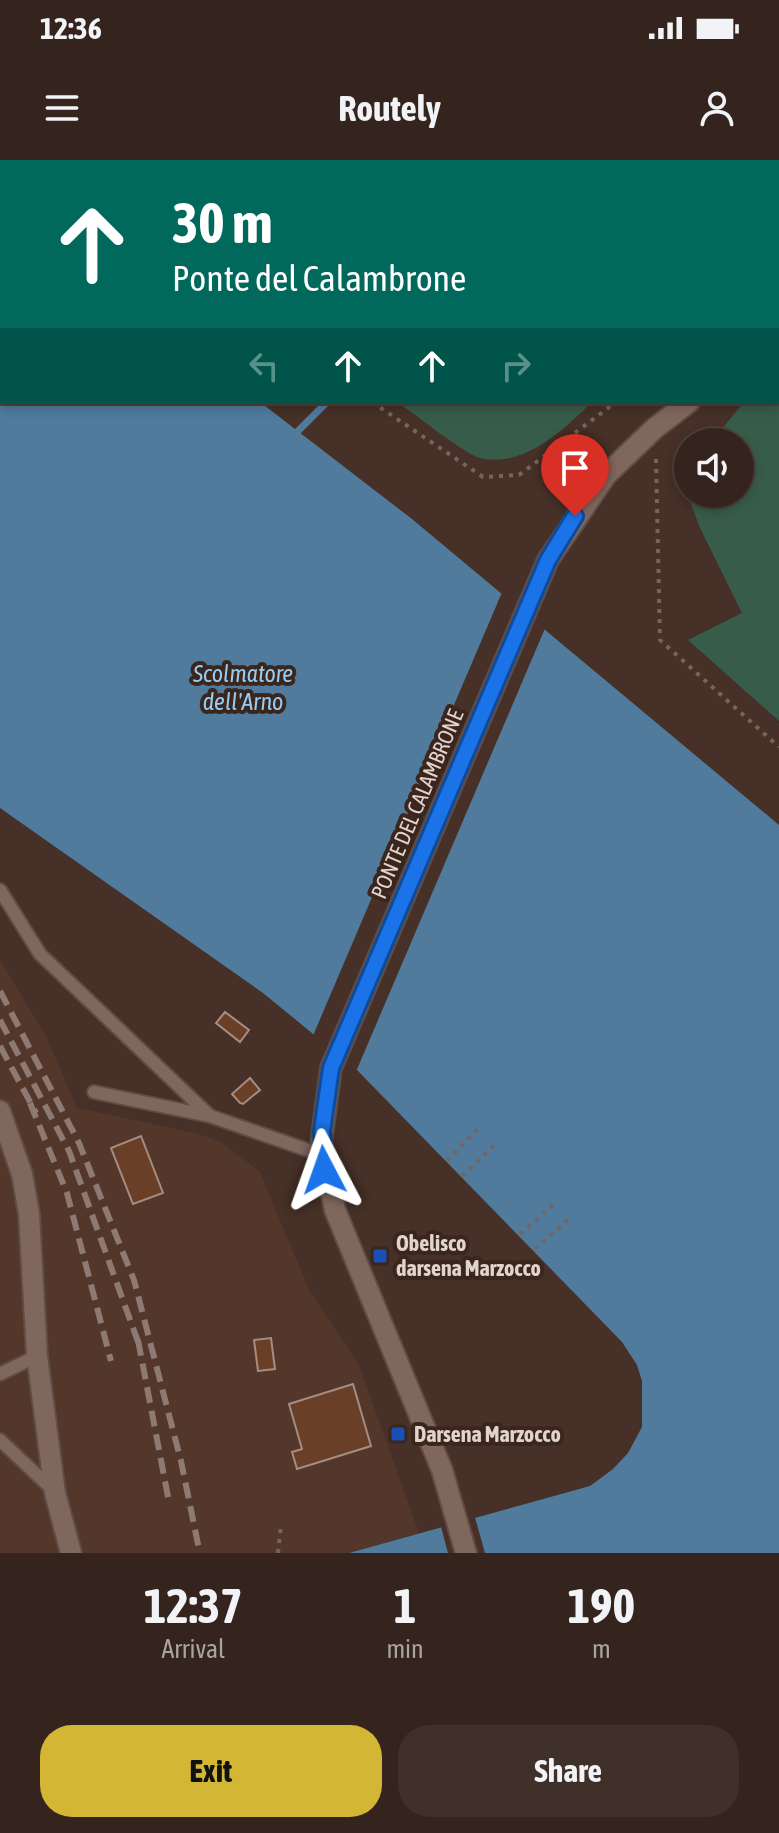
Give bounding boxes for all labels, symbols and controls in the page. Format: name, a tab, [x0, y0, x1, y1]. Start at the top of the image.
text: 12:36	[40, 11, 102, 45]
icon: menu	[40, 86, 84, 130]
icon: person	[695, 86, 739, 130]
text: Routely	[338, 87, 441, 129]
text: 30 m	[172, 191, 273, 255]
icon: ahead	[40, 192, 144, 296]
text: Ponte del Calambrone	[172, 257, 466, 299]
icon: left	[242, 344, 286, 388]
icon: ahead	[326, 344, 370, 388]
icon: ahead	[410, 344, 454, 388]
icon: right	[494, 344, 538, 388]
map controls	[674, 428, 754, 508]
button: sound	[674, 428, 754, 508]
pin	[541, 434, 609, 516]
icon: arrive	[553, 446, 597, 490]
water label: Scolmatore dell'Arno	[192, 660, 293, 715]
street label: PONTE DEL CALAMBRONE	[365, 705, 469, 903]
position arrow	[282, 1128, 366, 1212]
place label: Obelisco darsena Marzocco	[396, 1230, 541, 1281]
marker: Obelisco darsena Marzocco	[371, 1247, 389, 1265]
place label: Darsena Marzocco	[414, 1421, 561, 1447]
marker: Darsena Marzocco	[389, 1425, 407, 1443]
text: 12:37	[144, 1578, 243, 1633]
text: 1	[394, 1578, 416, 1633]
text: 190	[568, 1578, 635, 1633]
text: Arrival	[161, 1634, 225, 1664]
text: min	[386, 1634, 424, 1664]
text: m	[592, 1634, 611, 1664]
button: Exit	[40, 1725, 382, 1817]
button: Share	[398, 1725, 739, 1817]

